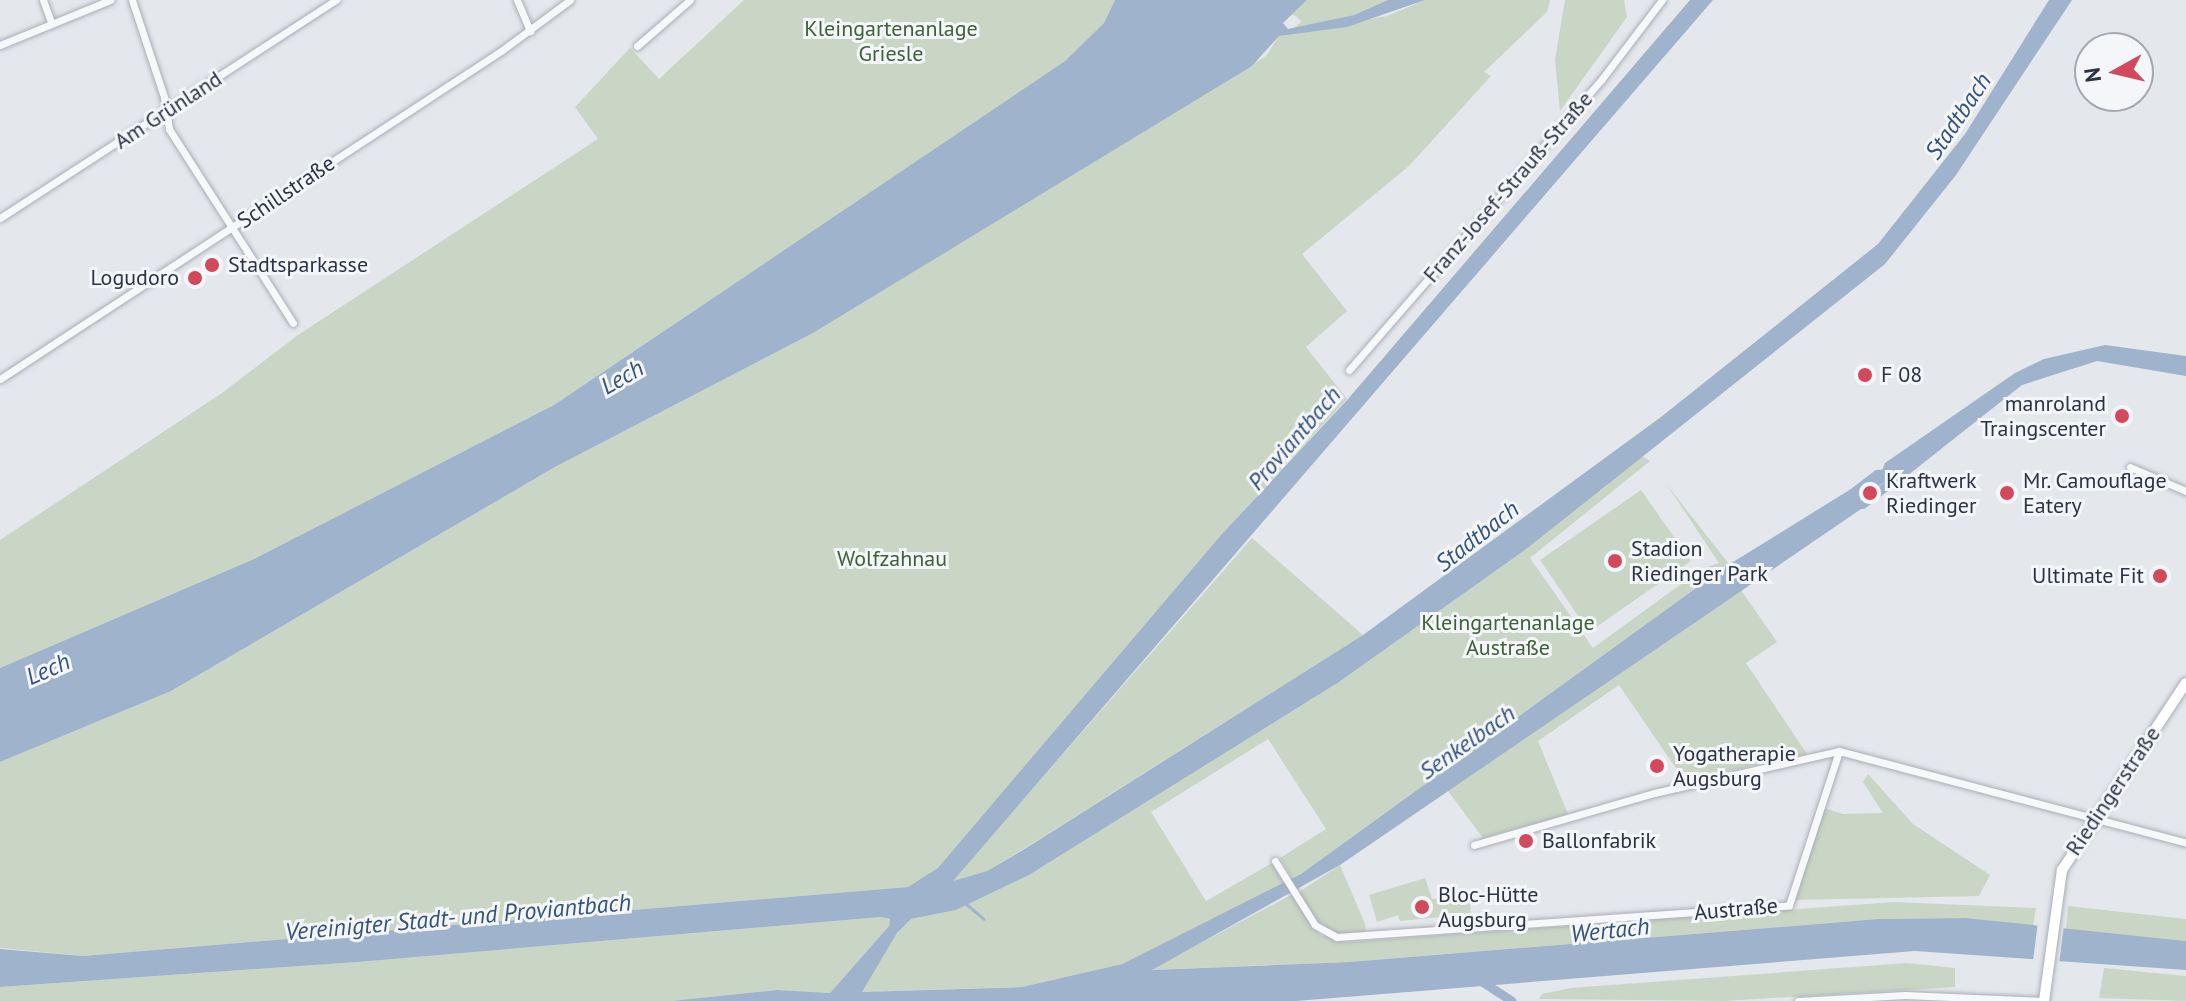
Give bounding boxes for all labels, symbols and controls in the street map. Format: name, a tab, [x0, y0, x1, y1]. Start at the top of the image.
park label: Kleingartenanlage Griesle	[804, 15, 978, 66]
north arrow	[2074, 32, 2154, 112]
street label: Am Grünland	[109, 66, 227, 154]
text: N	[2077, 66, 2107, 84]
water label: Stadtbach	[1919, 67, 1997, 165]
street label: Franz-Josef-Strauß-Straße	[1418, 86, 1598, 288]
street label: Schillstraße	[232, 150, 340, 234]
place label: Stadtsparkasse	[228, 252, 368, 278]
marker: Stadtsparkasse	[203, 256, 221, 274]
place label: Logudoro	[91, 265, 179, 291]
marker: Logudoro	[186, 269, 204, 287]
water label: Lech	[595, 353, 649, 401]
place label: F 08	[1881, 362, 1922, 388]
marker: F 08	[1856, 366, 1874, 384]
water label: Proviantbach	[1241, 380, 1347, 496]
place label: manroland Traingscenter	[1980, 390, 2106, 442]
marker: manroland Traingscenter	[2113, 407, 2131, 425]
place label: Kraftwerk Riedinger	[1886, 467, 1976, 518]
place label: Mr. Camouflage Eatery	[2023, 467, 2168, 518]
marker: Kraftwerk Riedinger	[1861, 484, 1879, 502]
marker: Mr. Camouflage Eatery	[1998, 484, 2016, 502]
water label: Stadtbach	[1430, 494, 1524, 578]
place label: Stadion Riedinger Park	[1631, 535, 1768, 586]
park label: Wolfzahnau	[837, 546, 947, 572]
marker: Stadion Riedinger Park	[1606, 552, 1624, 570]
place label: Ultimate Fit	[2032, 563, 2144, 589]
marker: Ultimate Fit	[2151, 567, 2169, 585]
park label: Kleingartenanlage Austraße	[1421, 609, 1595, 660]
water label: Lech	[22, 647, 74, 691]
water label: Senkelbach	[1413, 699, 1521, 785]
street label: Riedingerstraße	[2060, 722, 2166, 860]
place label: Yogatherapie Augsburg	[1673, 740, 1796, 792]
marker: Yogatherapie Augsburg	[1648, 757, 1666, 775]
place label: Ballonfabrik	[1542, 828, 1656, 854]
marker: Ballonfabrik	[1517, 832, 1535, 850]
place label: Bloc-Hütte Augsburg	[1438, 881, 1538, 932]
water label: Vereinigter Stadt- und Proviantbach	[283, 887, 633, 947]
street label: Austraße	[1693, 892, 1779, 926]
marker: Bloc-Hütte Augsburg	[1413, 898, 1431, 916]
water label: Wertach	[1569, 912, 1651, 948]

